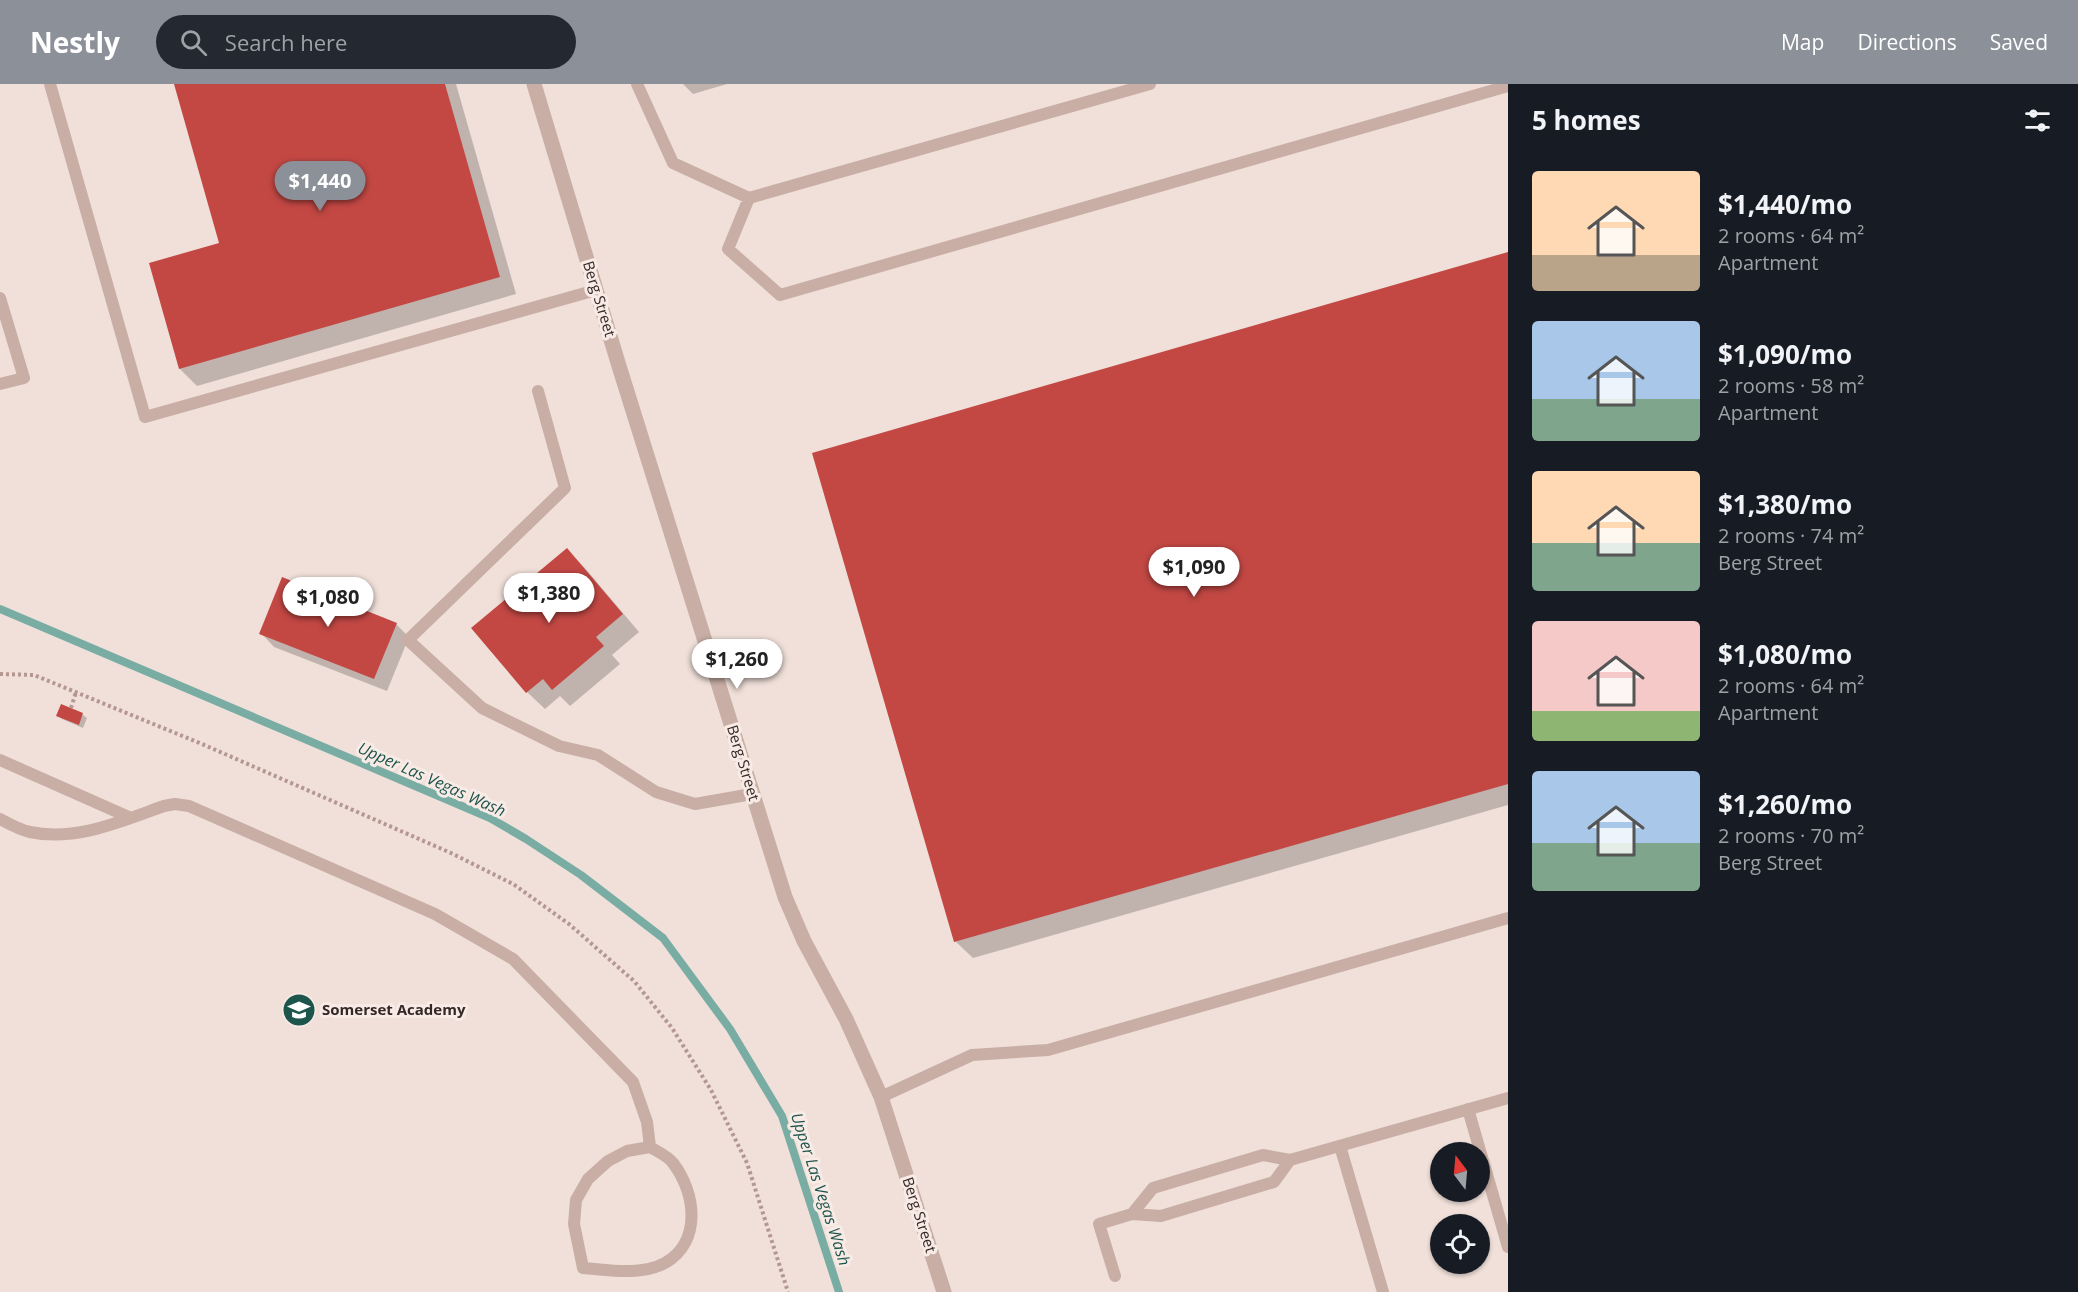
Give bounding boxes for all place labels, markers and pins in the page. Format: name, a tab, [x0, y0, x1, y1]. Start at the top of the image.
pin: $1,440	[271, 161, 369, 212]
pin: $1,090	[1145, 547, 1243, 598]
pin: $1,380	[500, 573, 598, 624]
pin: $1,080	[279, 577, 377, 628]
pin: $1,260	[688, 639, 786, 690]
school or university icon: Somerset Academy	[281, 992, 317, 1028]
place label: Somerset Academy	[322, 999, 466, 1019]

